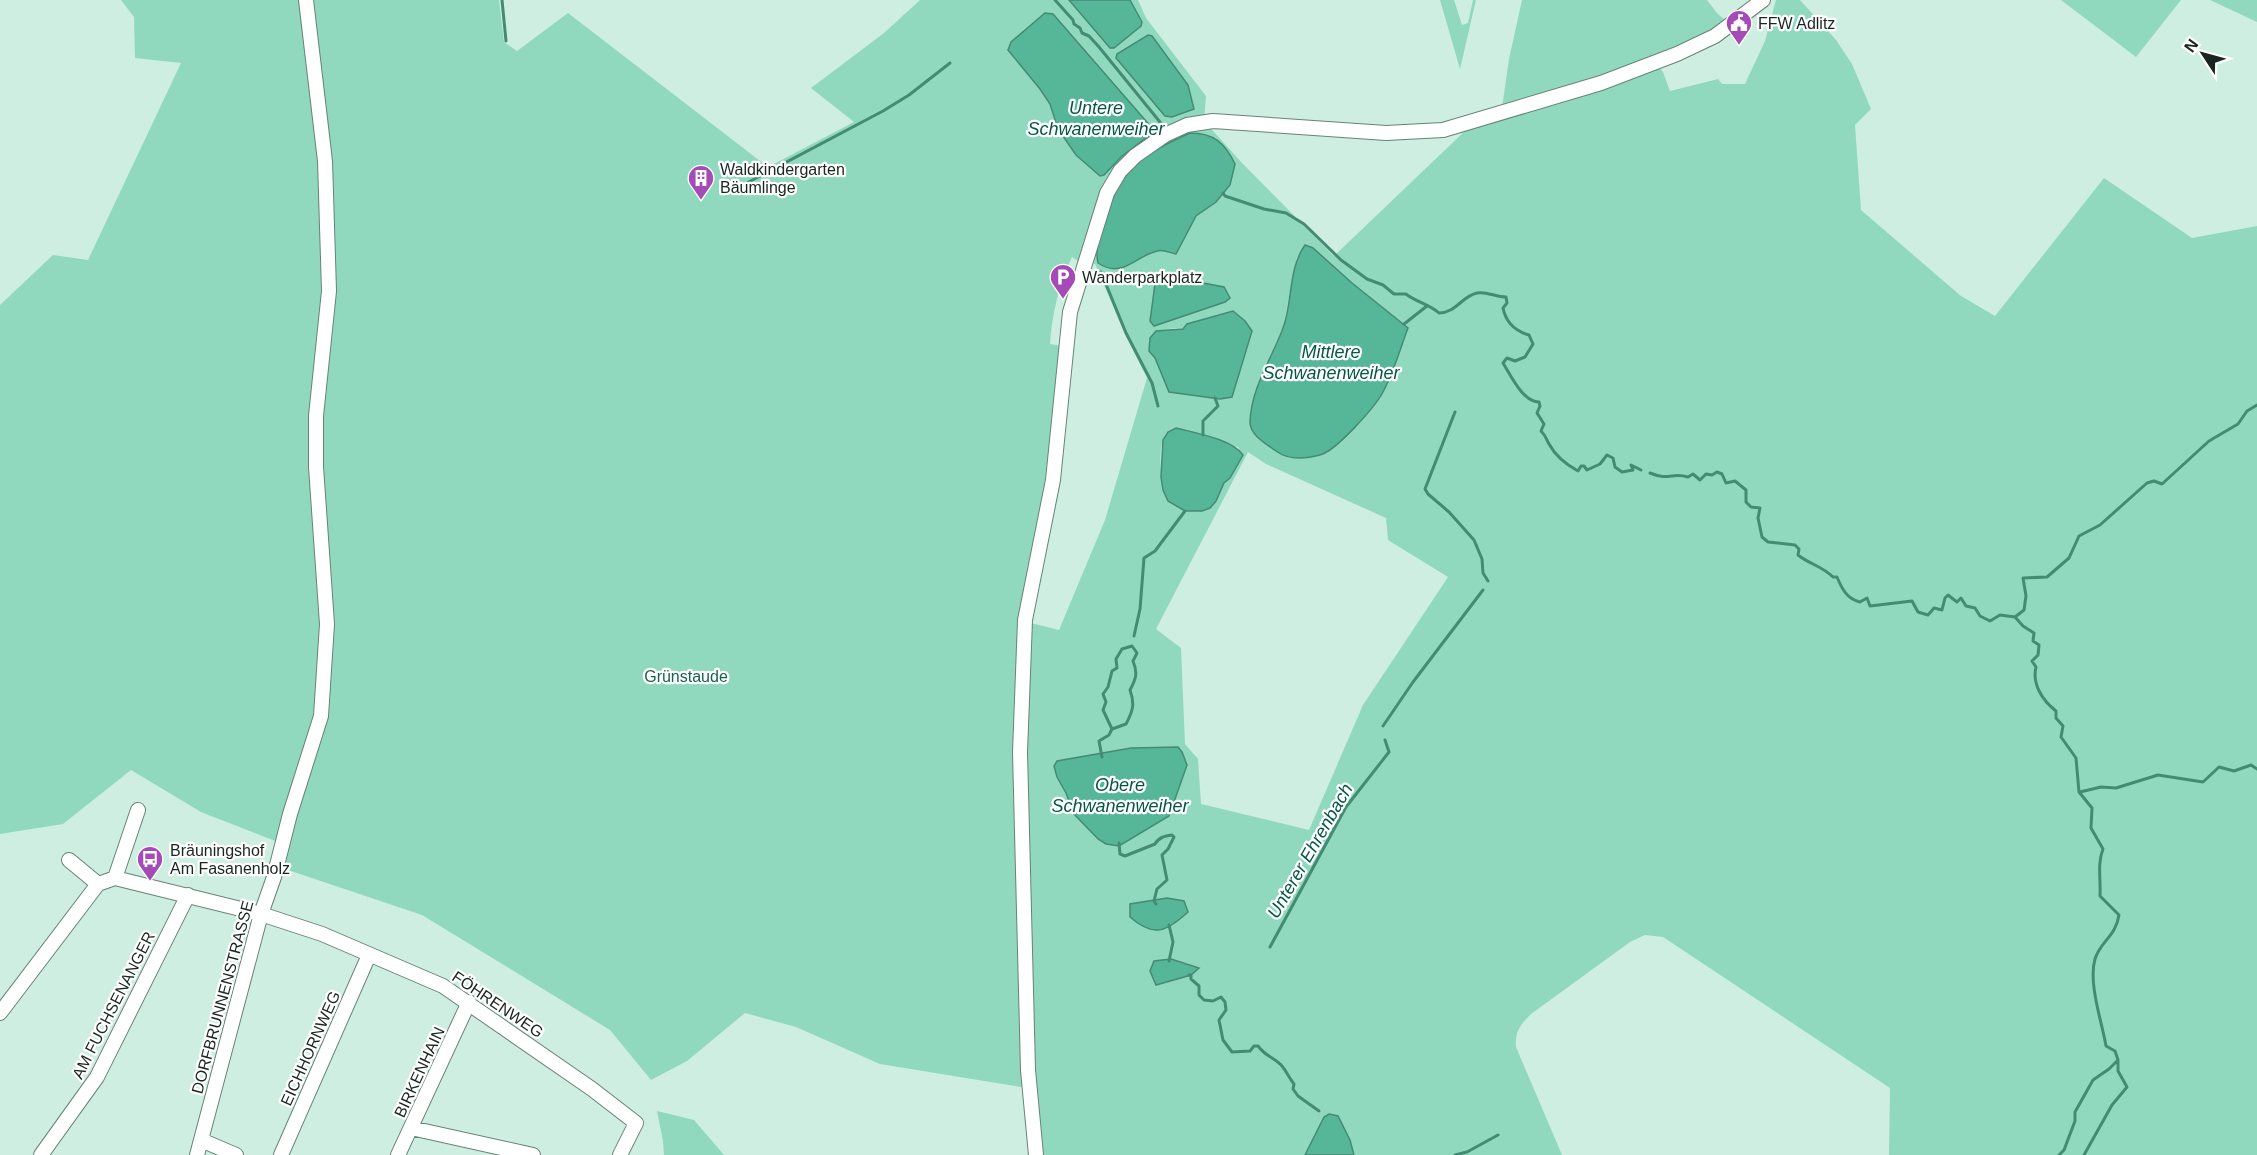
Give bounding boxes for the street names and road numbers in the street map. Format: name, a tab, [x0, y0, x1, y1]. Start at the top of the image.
street label: DORFBRUNNENSTRASSE	[189, 899, 256, 1096]
street label: AM FUCHSENANGER	[69, 929, 158, 1082]
street label: FÖHRENWEG	[449, 968, 546, 1041]
street label: EICHHORNWEG	[278, 988, 343, 1108]
street label: BIRKENHAIN	[391, 1024, 448, 1120]

